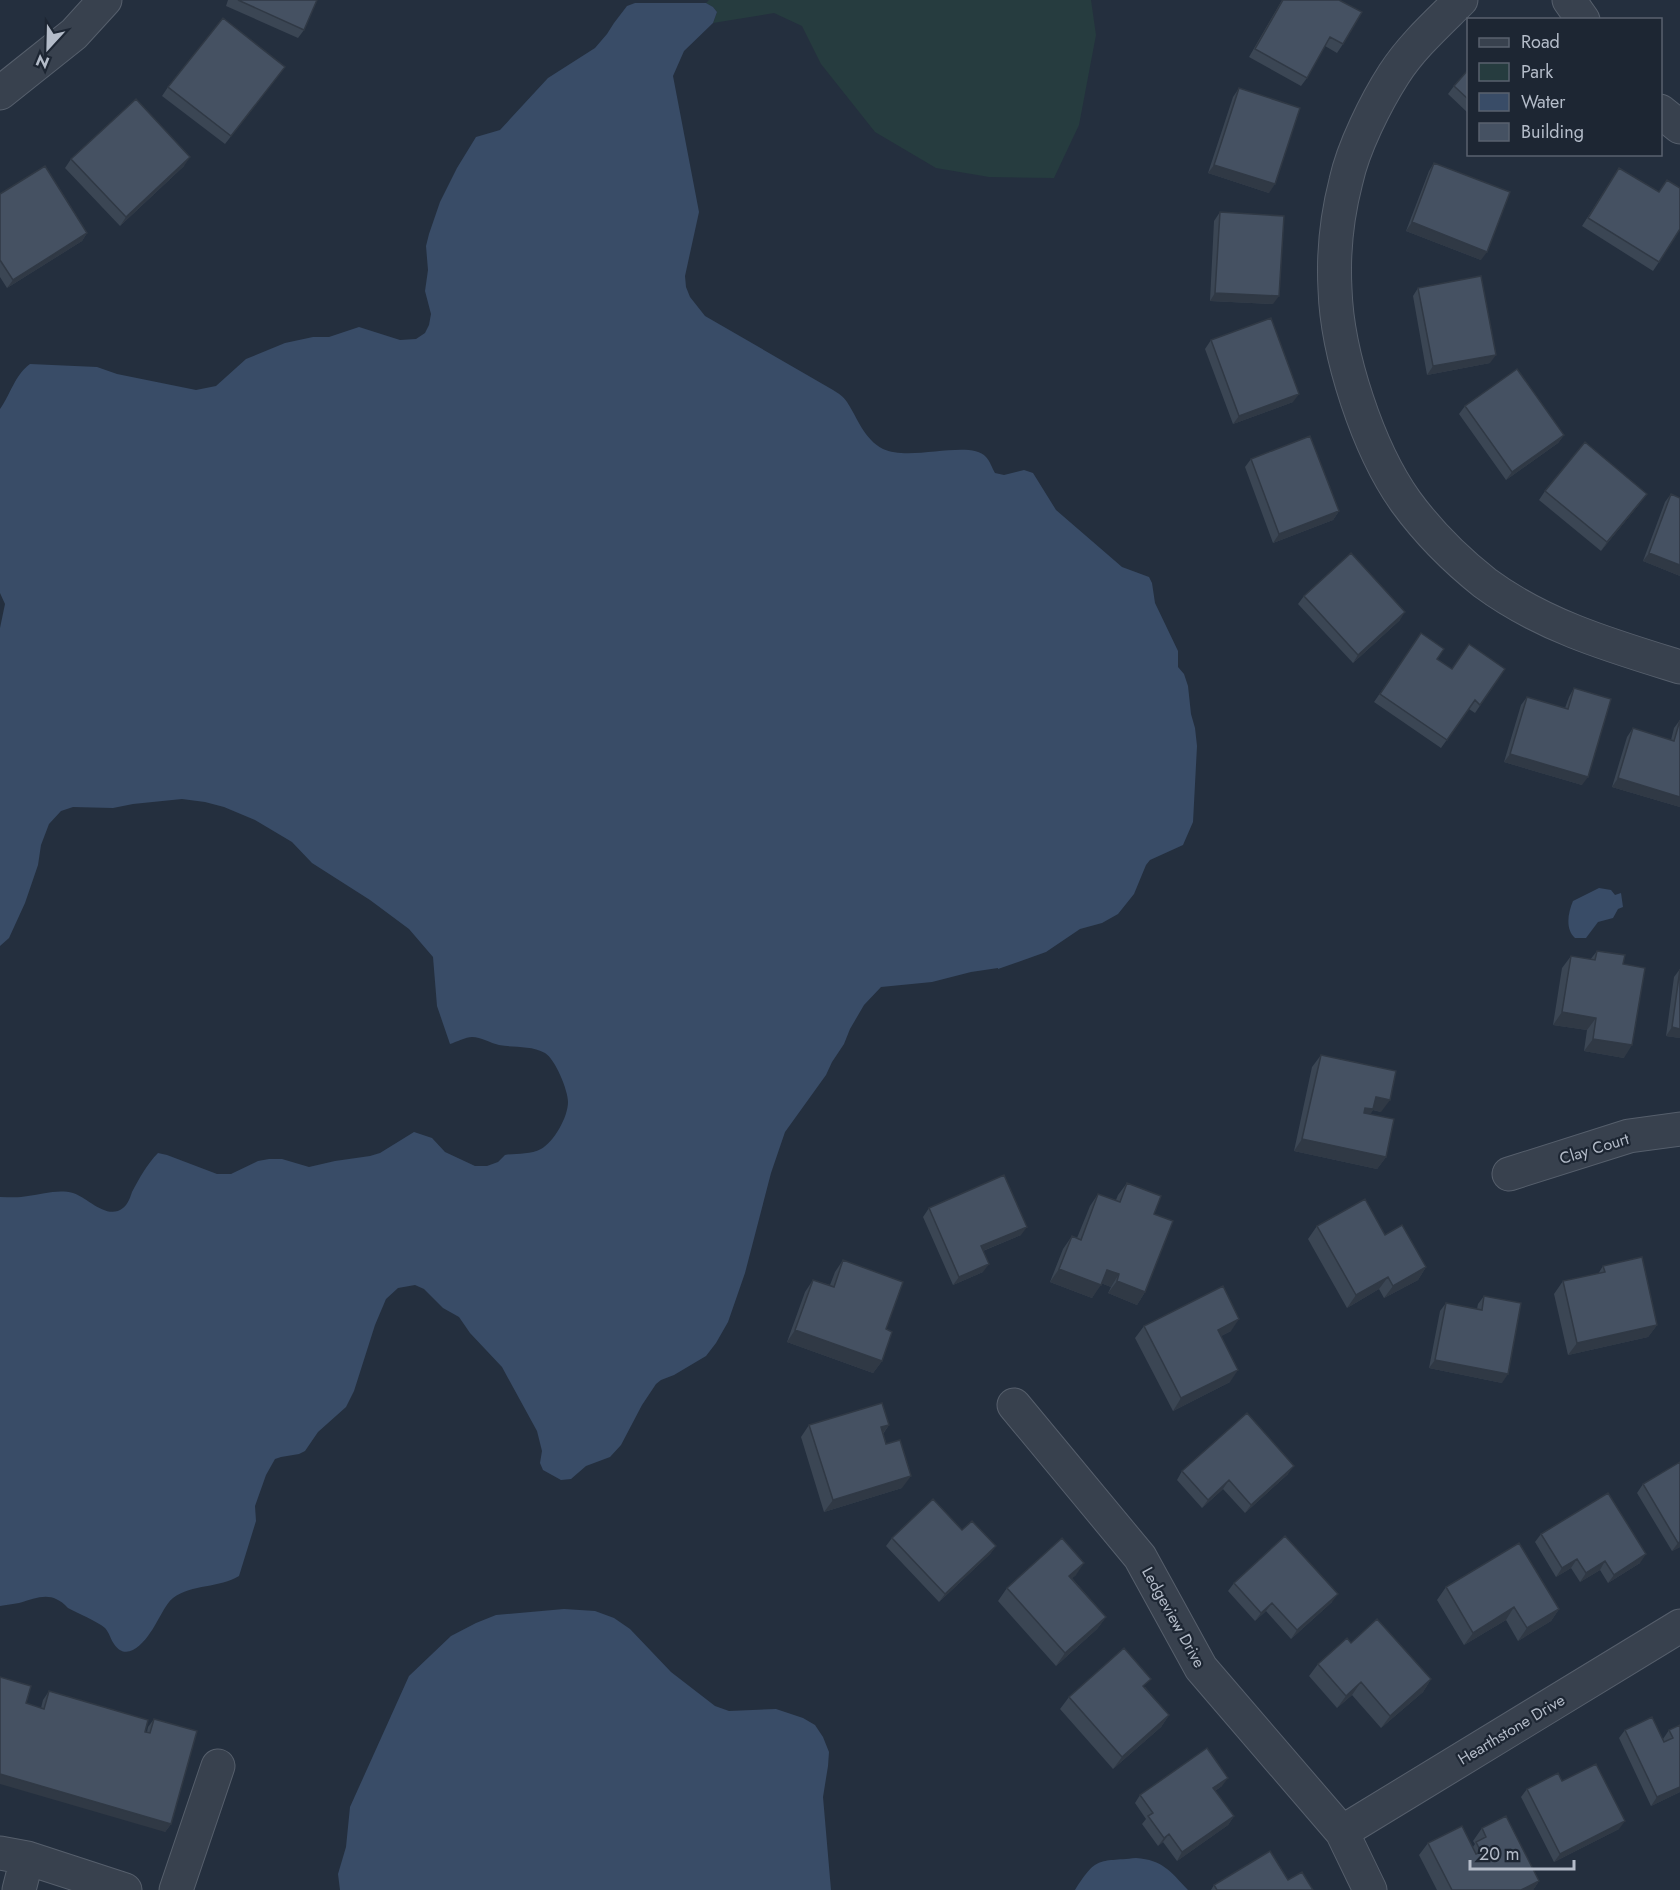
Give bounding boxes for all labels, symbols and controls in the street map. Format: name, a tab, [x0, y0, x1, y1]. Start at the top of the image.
north arrow	[18, 18, 78, 78]
legend	[1467, 18, 1662, 156]
text: Road	[1521, 29, 1560, 55]
text: N	[32, 48, 53, 74]
text: Park	[1521, 59, 1553, 85]
text: Water	[1521, 89, 1566, 115]
text: Building	[1521, 119, 1584, 145]
street label: Clay Court	[1557, 1127, 1632, 1170]
street label: Ledgeview Drive	[1136, 1563, 1211, 1672]
street label: Hearthstone Drive	[1453, 1688, 1569, 1770]
scale bar	[1470, 1833, 1574, 1871]
text: 20 m	[1479, 1841, 1519, 1867]

